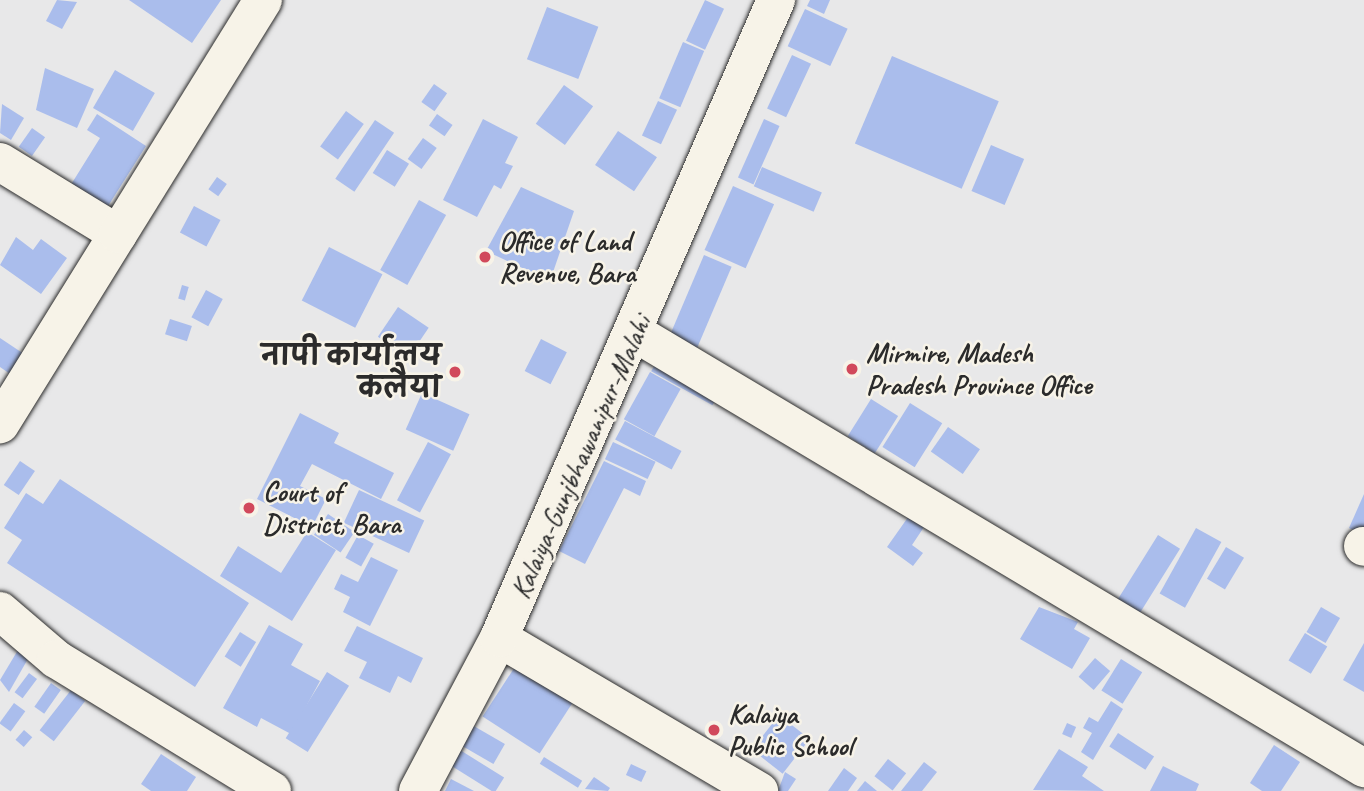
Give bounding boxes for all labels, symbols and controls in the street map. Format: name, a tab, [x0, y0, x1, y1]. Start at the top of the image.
place label: Office of Land Revenue, Bara	[499, 224, 635, 290]
marker: Office of Land Revenue, Bara	[477, 249, 493, 265]
street label: Kalaiya-Gunjbhawanipur-Malahi	[503, 310, 659, 604]
place label: Mirmire, Madesh Pradesh Province Office	[866, 336, 1091, 402]
place label: नापी कार्यालय कलैया	[262, 339, 441, 405]
marker: Mirmire, Madesh Pradesh Province Office	[844, 361, 860, 377]
marker: नापी कार्यालय कलैया	[447, 364, 463, 380]
place label: Court of District, Bara	[263, 475, 400, 541]
marker: Court of District, Bara	[241, 500, 257, 516]
place label: Kalaiya Public School	[728, 697, 852, 763]
marker: Kalaiya Public School	[706, 722, 722, 738]

